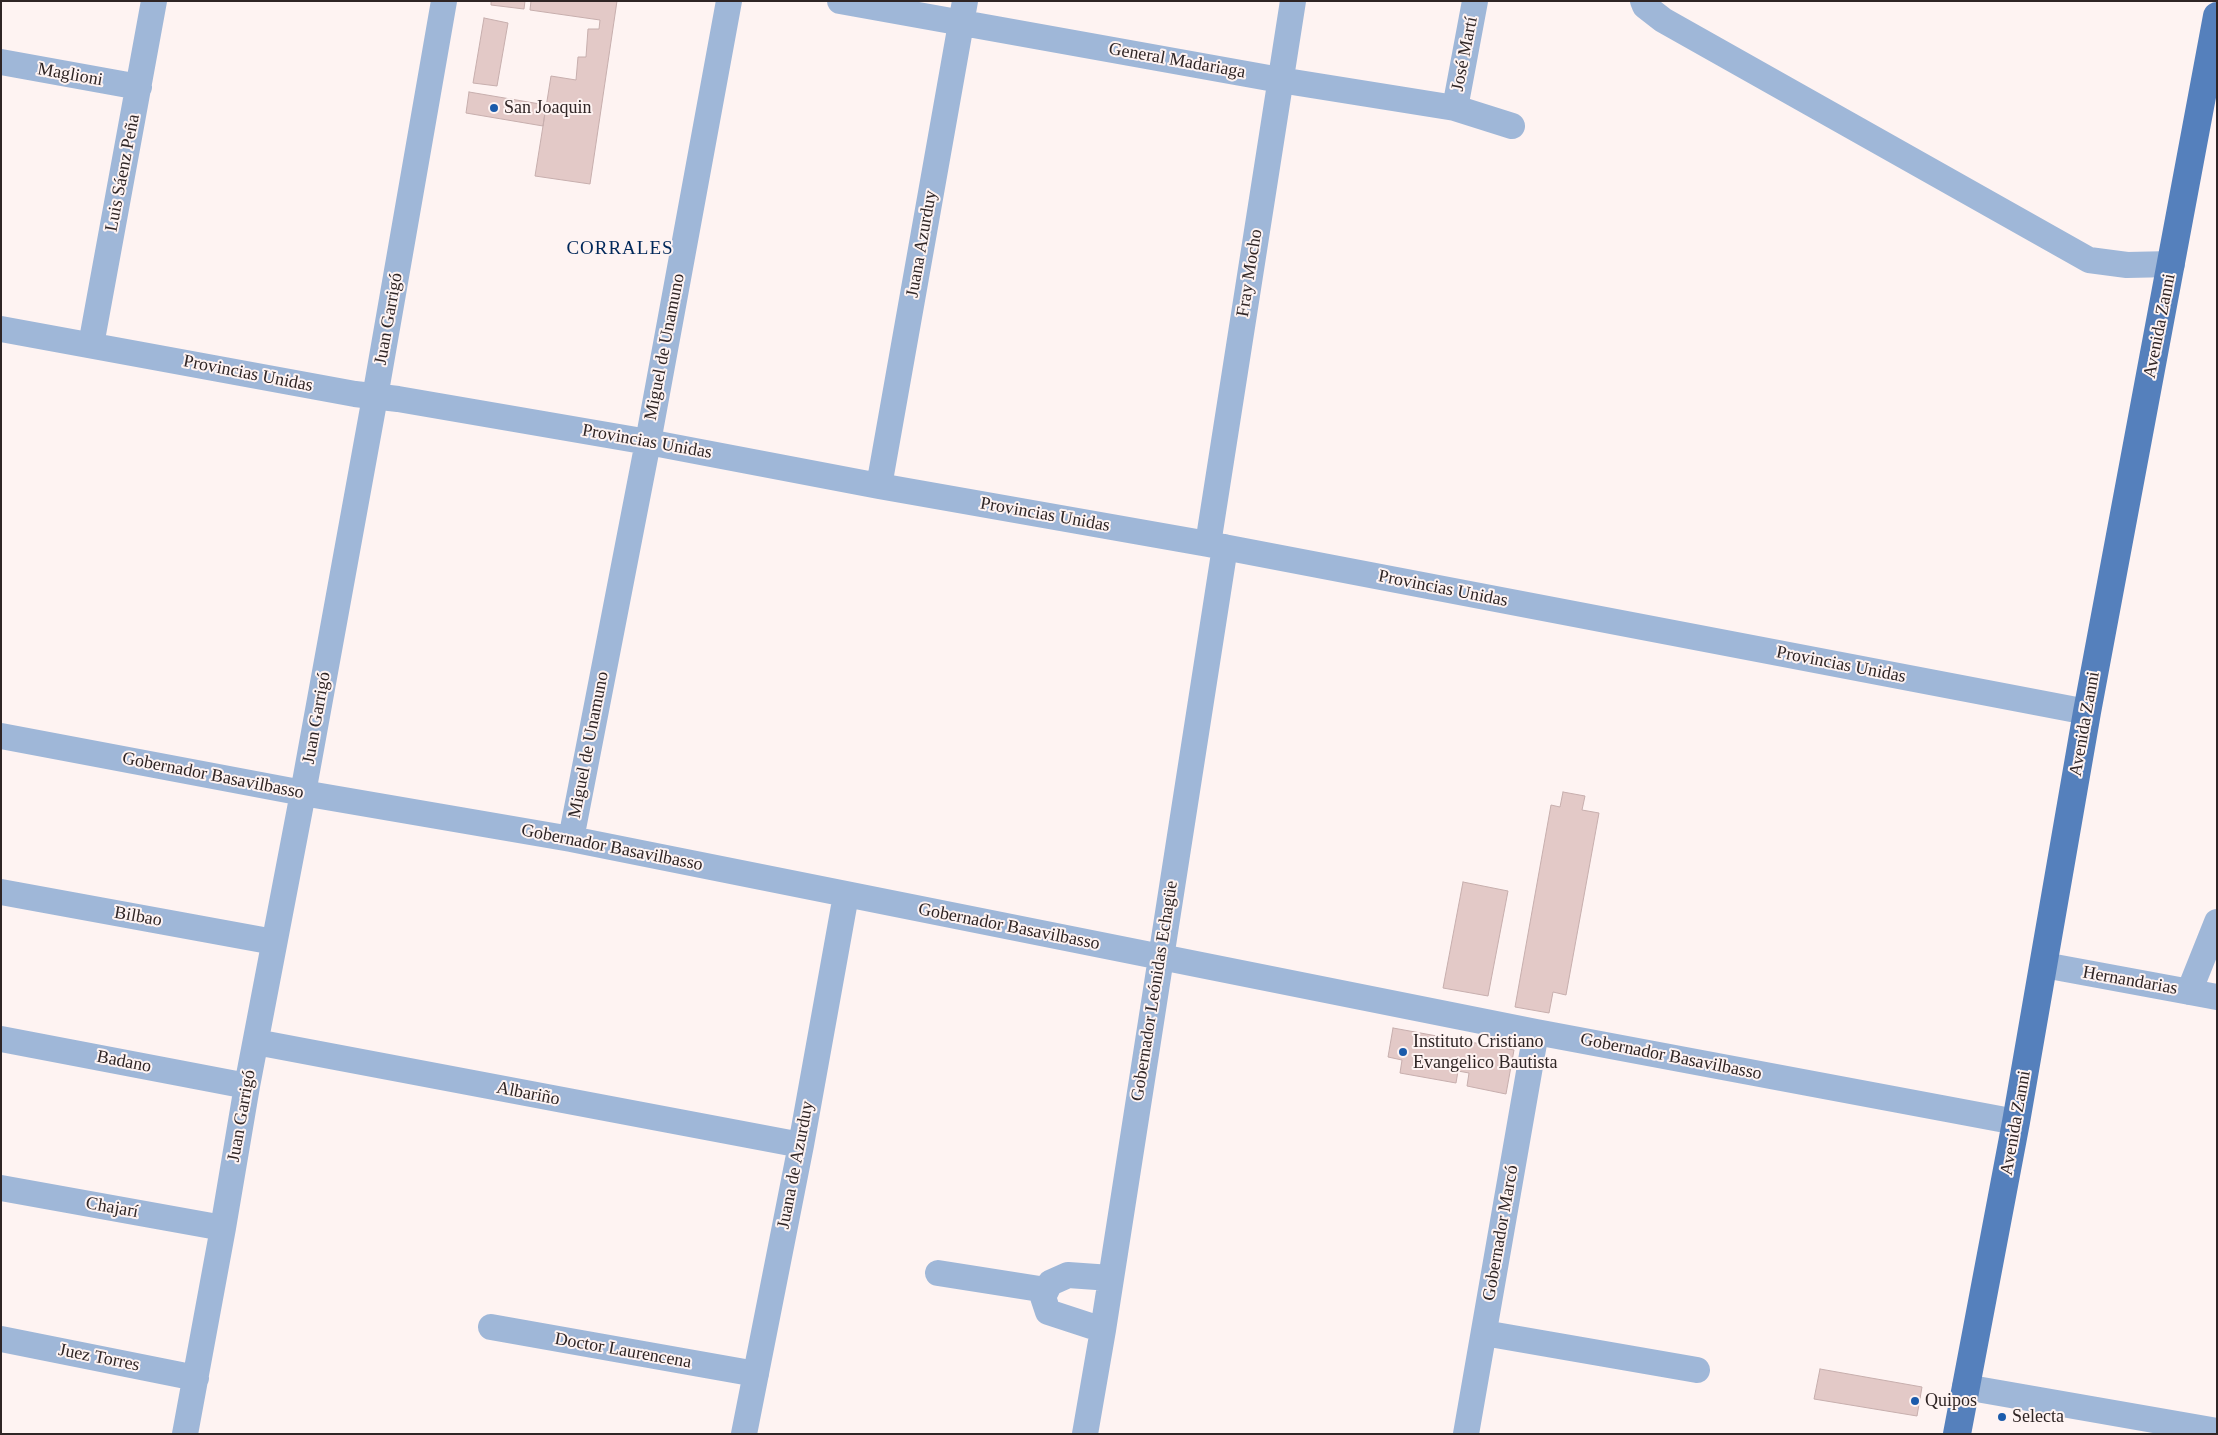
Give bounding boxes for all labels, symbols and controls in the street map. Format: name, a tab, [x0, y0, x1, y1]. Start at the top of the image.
street label: José Martí	[1447, 15, 1483, 93]
street label: General Madariaga	[1107, 38, 1247, 84]
street label: Maglioni	[36, 59, 104, 91]
place label: San Joaquin	[504, 97, 591, 119]
marker: San Joaquin	[488, 102, 500, 114]
street label: Luis Sáenz Peña	[101, 113, 145, 233]
street label: Juana Azurduy	[902, 189, 942, 299]
street label: Fray Mocho	[1232, 228, 1268, 318]
district label: CORRALES	[565, 238, 675, 260]
street label: Juan Garrigó	[370, 271, 408, 367]
street label: Miguel de Unamuno	[640, 272, 690, 422]
street label: Avenida Zanni	[2139, 272, 2181, 380]
street label: Provincias Unidas	[181, 351, 315, 397]
street label: Provincias Unidas	[580, 420, 714, 464]
street label: Provincias Unidas	[978, 493, 1112, 537]
street label: Provincias Unidas	[1376, 566, 1510, 612]
street label: Provincias Unidas	[1774, 642, 1908, 688]
street label: Juan Garrigó	[298, 670, 336, 766]
street label: Miguel de Unamuno	[564, 670, 614, 820]
street label: Avenida Zanni	[2065, 670, 2105, 778]
street label: Gobernador Basavilbasso	[120, 748, 306, 804]
street label: Gobernador Basavilbasso	[519, 820, 705, 876]
street label: Gobernador Leónidas Echagüe	[1127, 879, 1183, 1103]
street label: Gobernador Basavilbasso	[916, 899, 1102, 955]
street label: Bilbao	[112, 902, 164, 932]
street label: Hernandarias	[2081, 962, 2179, 1000]
street label: Gobernador Basavilbasso	[1578, 1029, 1764, 1085]
place label: Instituto Cristiano Evangelico Bautista	[1413, 1031, 1557, 1074]
street label: Badano	[95, 1046, 153, 1078]
marker: Instituto Cristiano Evangelico Bautista	[1397, 1046, 1409, 1058]
street label: Juan Garrigó	[223, 1068, 261, 1164]
street label: Avenida Zanni	[1996, 1069, 2036, 1177]
street label: Albariño	[495, 1077, 561, 1111]
street label: Juana de Azurduy	[773, 1099, 819, 1231]
street label: Gobernador Marcó	[1478, 1163, 1524, 1303]
street label: Chajarí	[84, 1193, 140, 1223]
street label: Doctor Laurencena	[553, 1328, 693, 1374]
street label: Juez Torres	[57, 1340, 141, 1376]
place label: Quipos	[1925, 1390, 1977, 1412]
marker: Quipos	[1909, 1395, 1921, 1407]
place label: Selecta	[2012, 1406, 2064, 1428]
marker: Selecta	[1996, 1411, 2008, 1423]

